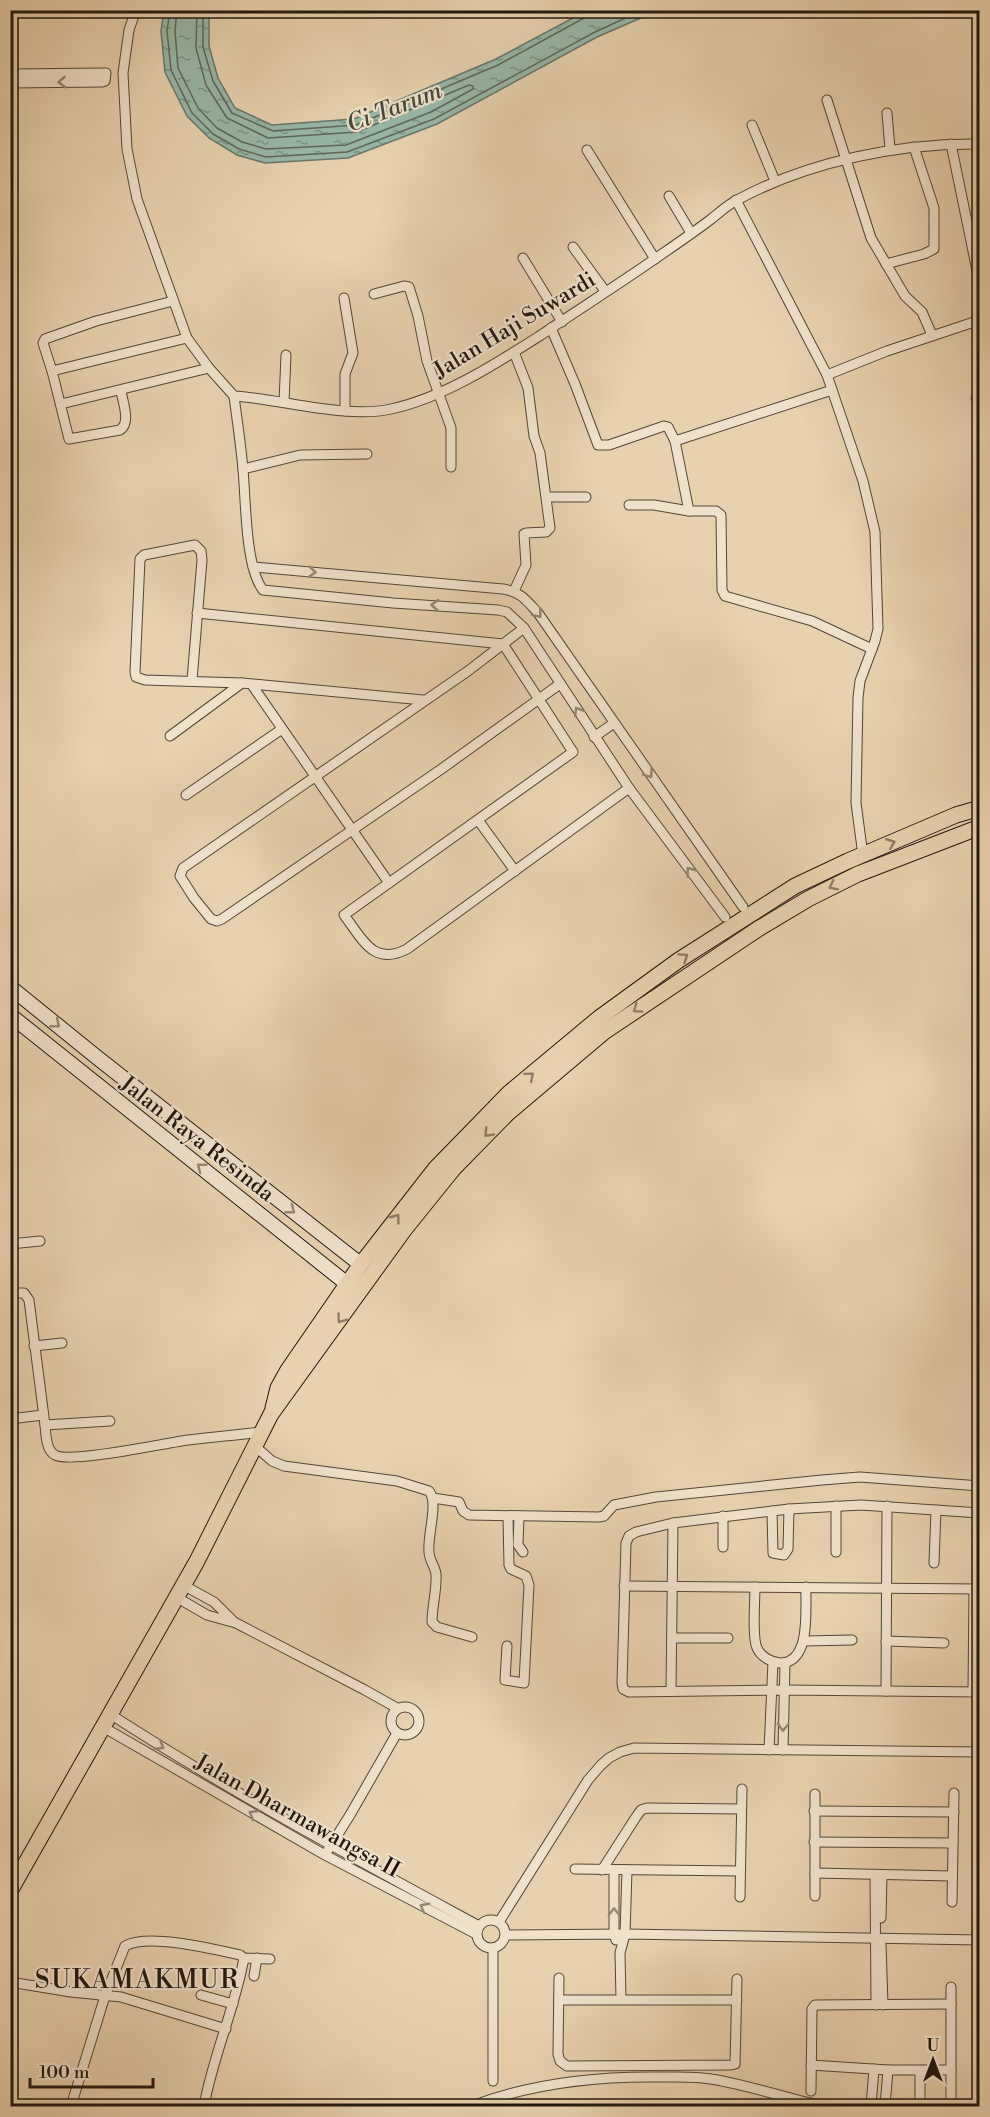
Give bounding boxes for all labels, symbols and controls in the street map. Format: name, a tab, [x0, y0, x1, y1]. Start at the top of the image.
one-way arrow	[57, 76, 66, 89]
water label: Ci Tarum	[342, 76, 447, 140]
street label: Jalan Haji Suwardi	[428, 266, 601, 385]
one-way arrow	[307, 565, 316, 578]
one-way arrow	[430, 599, 439, 612]
one-way arrow	[530, 608, 541, 619]
one-way arrow	[573, 707, 585, 717]
one-way arrow	[642, 767, 653, 778]
one-way arrow	[884, 838, 895, 850]
one-way arrow	[686, 866, 697, 877]
one-way arrow	[829, 879, 840, 890]
one-way arrow	[677, 953, 688, 964]
one-way arrow	[633, 1001, 644, 1012]
one-way arrow	[49, 1016, 60, 1027]
street label: Jalan Raya Resinda	[114, 1070, 280, 1208]
one-way arrow	[523, 1072, 534, 1083]
one-way arrow	[484, 1126, 495, 1137]
one-way arrow	[197, 1164, 208, 1175]
one-way arrow	[284, 1203, 295, 1214]
one-way arrow	[389, 1214, 400, 1225]
one-way arrow	[337, 1312, 348, 1323]
one-way arrow	[777, 1723, 790, 1732]
one-way arrow	[153, 1738, 164, 1749]
street label: Jalan Dharmawangsa II	[189, 1748, 405, 1884]
one-way arrow	[249, 1809, 259, 1821]
one-way arrow	[420, 1903, 431, 1914]
one-way arrow	[608, 1908, 620, 1917]
district label: SUKAMAKMUR	[35, 1964, 239, 1996]
north arrow	[903, 2030, 963, 2090]
text: U	[927, 2036, 940, 2056]
scale bar	[30, 2051, 153, 2089]
text: 100 m	[39, 2061, 90, 2084]

